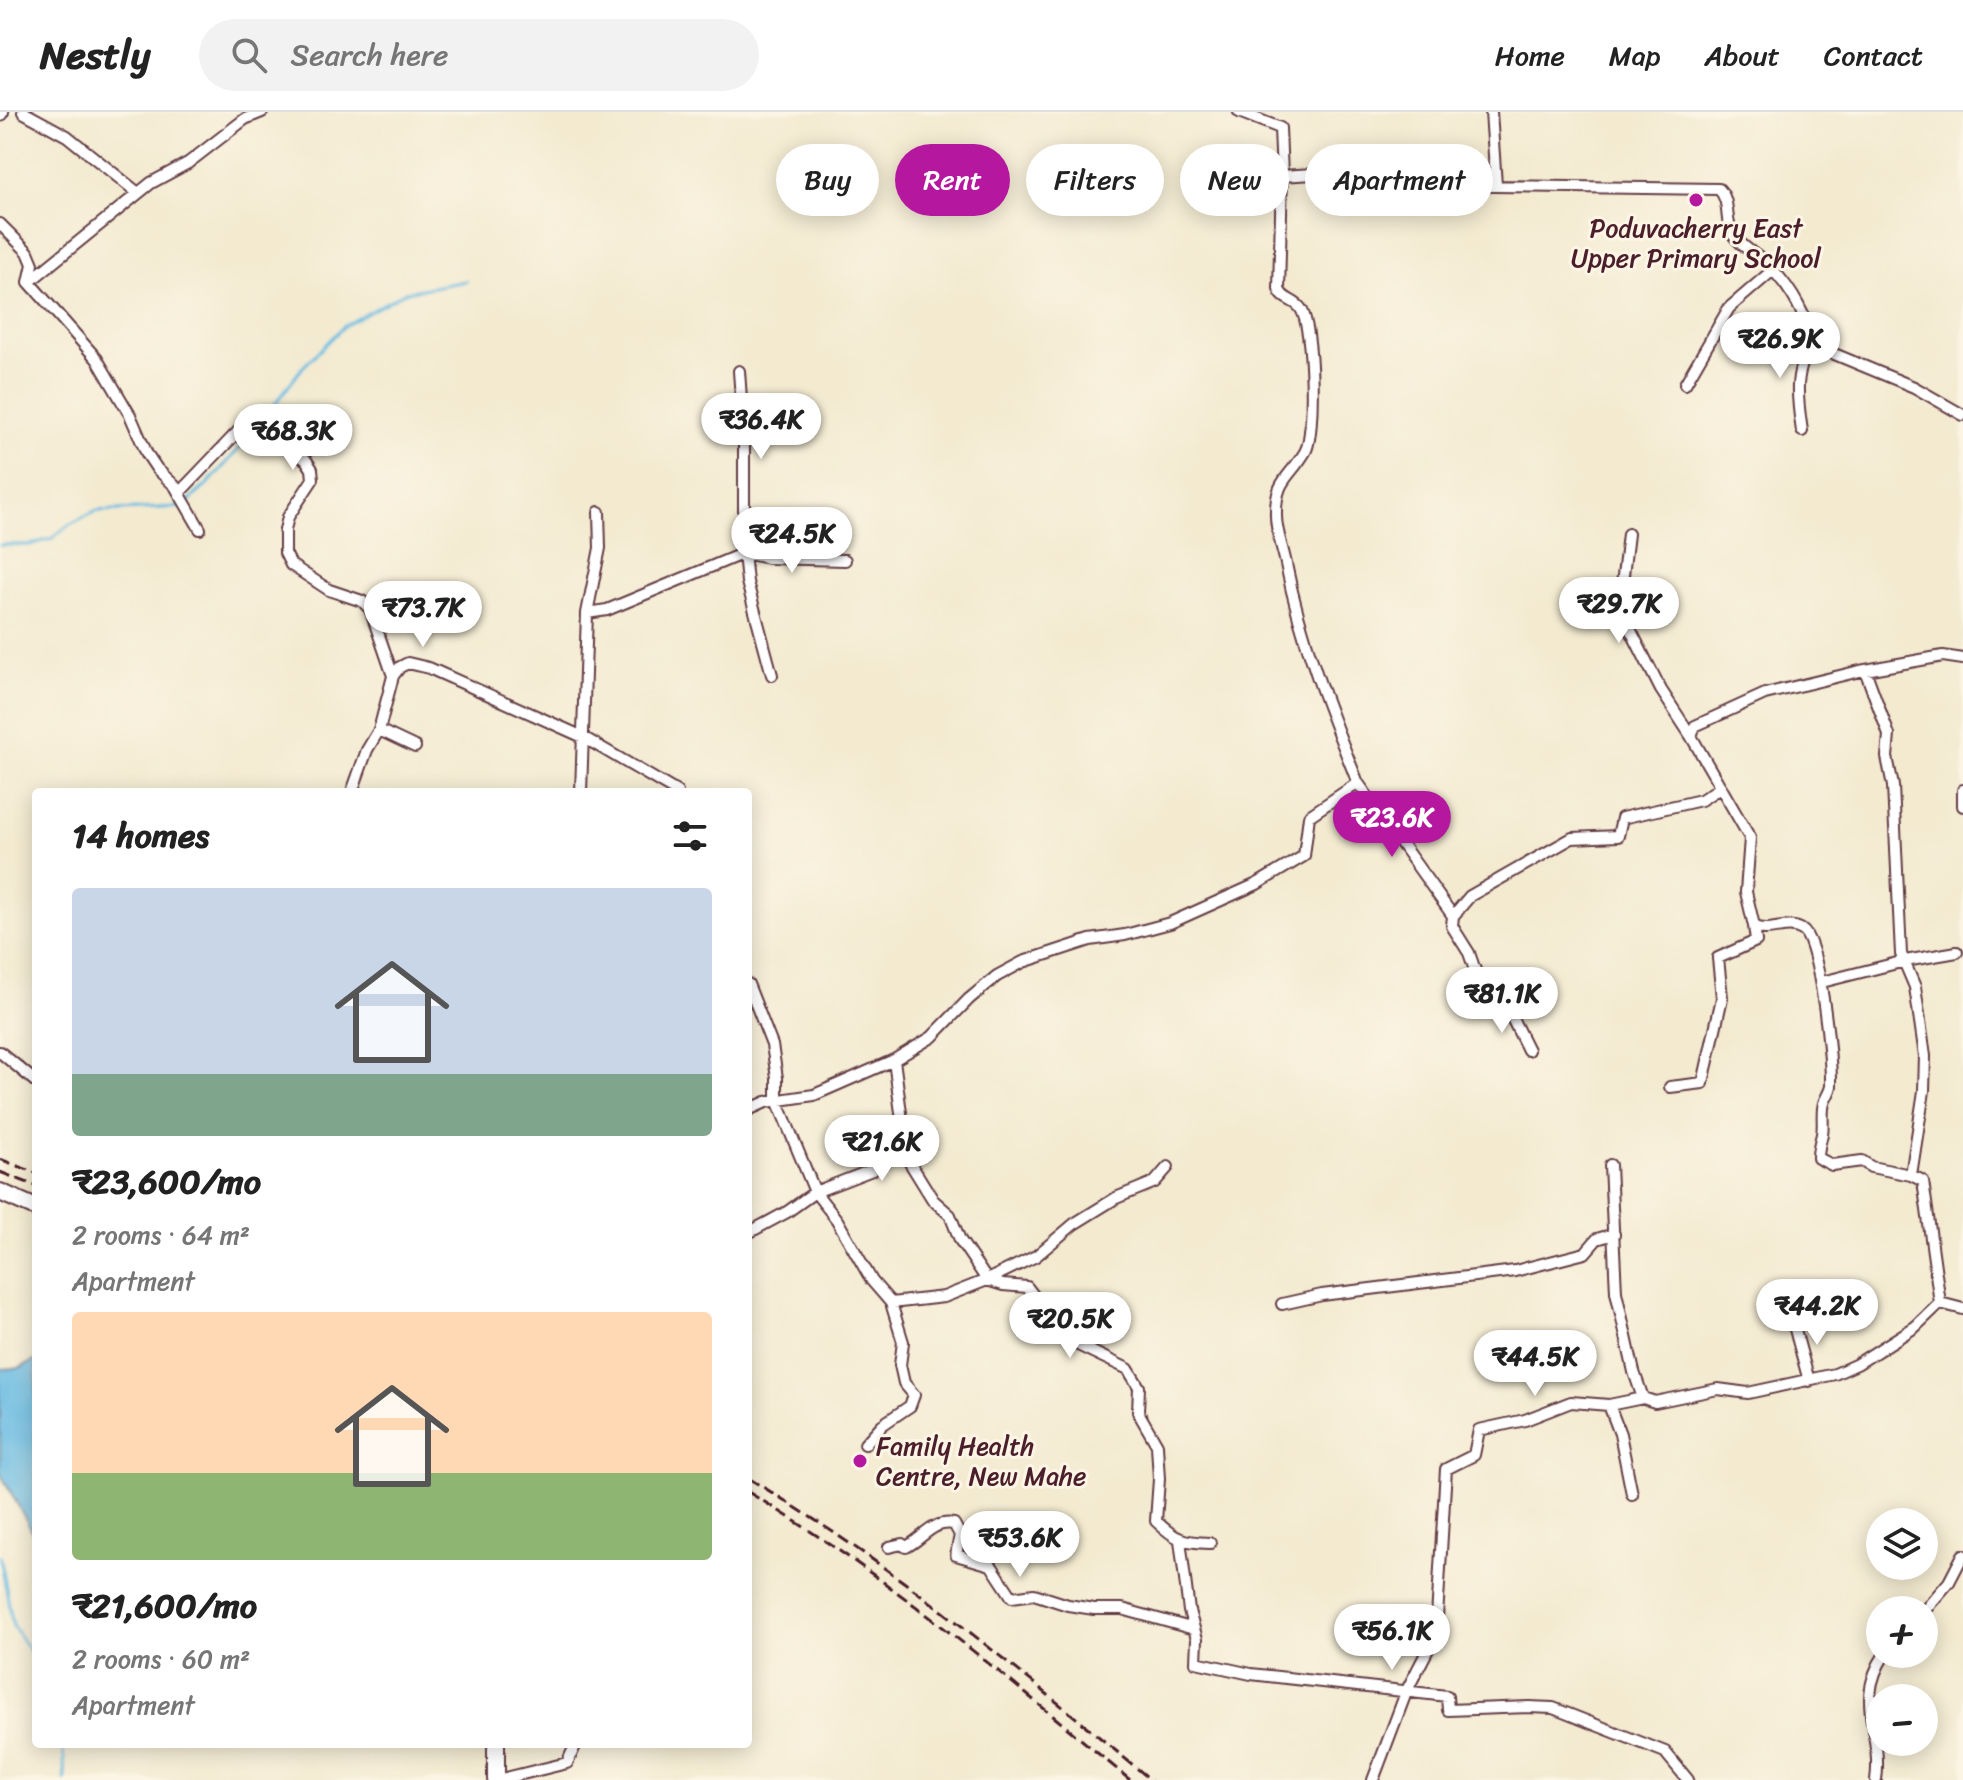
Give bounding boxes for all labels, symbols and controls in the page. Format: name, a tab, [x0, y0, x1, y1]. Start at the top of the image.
search box	[199, 19, 759, 91]
text: Nestly	[40, 22, 151, 89]
text: Search here	[291, 28, 449, 82]
text: Home	[1495, 31, 1565, 80]
text: Map	[1609, 31, 1660, 80]
text: About	[1704, 31, 1780, 80]
text: Contact	[1824, 31, 1923, 80]
icon: search	[227, 33, 271, 77]
chip: Buy	[776, 144, 879, 216]
chip: Rent	[895, 144, 1010, 216]
chip: Filters	[1026, 144, 1164, 216]
chip: New	[1180, 144, 1289, 216]
chip: Apartment	[1305, 144, 1493, 216]
marker: Poduvacherry East Upper Primary School	[1687, 191, 1705, 209]
place label: Poduvacherry East Upper Primary School	[1571, 205, 1821, 281]
pin: ₹26.9K	[1715, 312, 1845, 380]
text: ₹26.9K	[1738, 315, 1822, 361]
pin: ₹36.4K	[696, 393, 826, 461]
text: ₹36.4K	[719, 396, 803, 442]
pin: ₹68.3K	[228, 404, 358, 472]
text: ₹68.3K	[252, 407, 334, 453]
pin: ₹24.5K	[727, 507, 857, 575]
text: ₹24.5K	[749, 510, 835, 556]
pin: ₹29.7K	[1554, 577, 1684, 645]
text: ₹29.7K	[1577, 580, 1661, 626]
pin: ₹73.7K	[358, 581, 488, 649]
text: ₹73.7K	[382, 584, 464, 630]
pin: ₹23.6K	[1327, 791, 1457, 859]
text: ₹23.6K	[1351, 794, 1433, 840]
text: 14 homes	[72, 806, 209, 866]
icon: filters	[668, 814, 712, 858]
icon: home	[320, 940, 464, 1084]
pin: ₹81.1K	[1437, 967, 1567, 1035]
text: ₹81.1K	[1464, 970, 1540, 1016]
pin: ₹21.6K	[817, 1115, 947, 1183]
text: ₹21.6K	[842, 1118, 922, 1164]
text: ₹23,600/mo	[72, 1152, 261, 1212]
text: 2 rooms · 64 m²	[72, 1212, 250, 1258]
text: Apartment	[72, 1258, 195, 1304]
pin: ₹44.2K	[1752, 1279, 1882, 1347]
text: ₹44.2K	[1774, 1282, 1860, 1328]
pin: ₹20.5K	[1005, 1292, 1135, 1360]
text: ₹20.5K	[1027, 1295, 1113, 1341]
pin: ₹44.5K	[1470, 1330, 1600, 1398]
text: ₹44.5K	[1492, 1333, 1578, 1379]
icon: home	[320, 1364, 464, 1508]
place label: Family Health Centre, New Mahe	[876, 1423, 1086, 1499]
marker: Family Health Centre, New Mahe	[851, 1452, 869, 1470]
map controls	[1866, 1508, 1938, 1756]
button: layers	[1866, 1508, 1938, 1580]
pin: ₹53.6K	[955, 1511, 1085, 1579]
text: ₹53.6K	[978, 1514, 1062, 1560]
text: ₹21,600/mo	[72, 1576, 257, 1636]
button: +	[1866, 1596, 1938, 1668]
pin: ₹56.1K	[1327, 1604, 1457, 1672]
text: ₹56.1K	[1352, 1607, 1432, 1653]
text: 2 rooms · 60 m²	[72, 1636, 250, 1682]
text: Apartment	[72, 1682, 195, 1728]
button: −	[1866, 1684, 1938, 1756]

